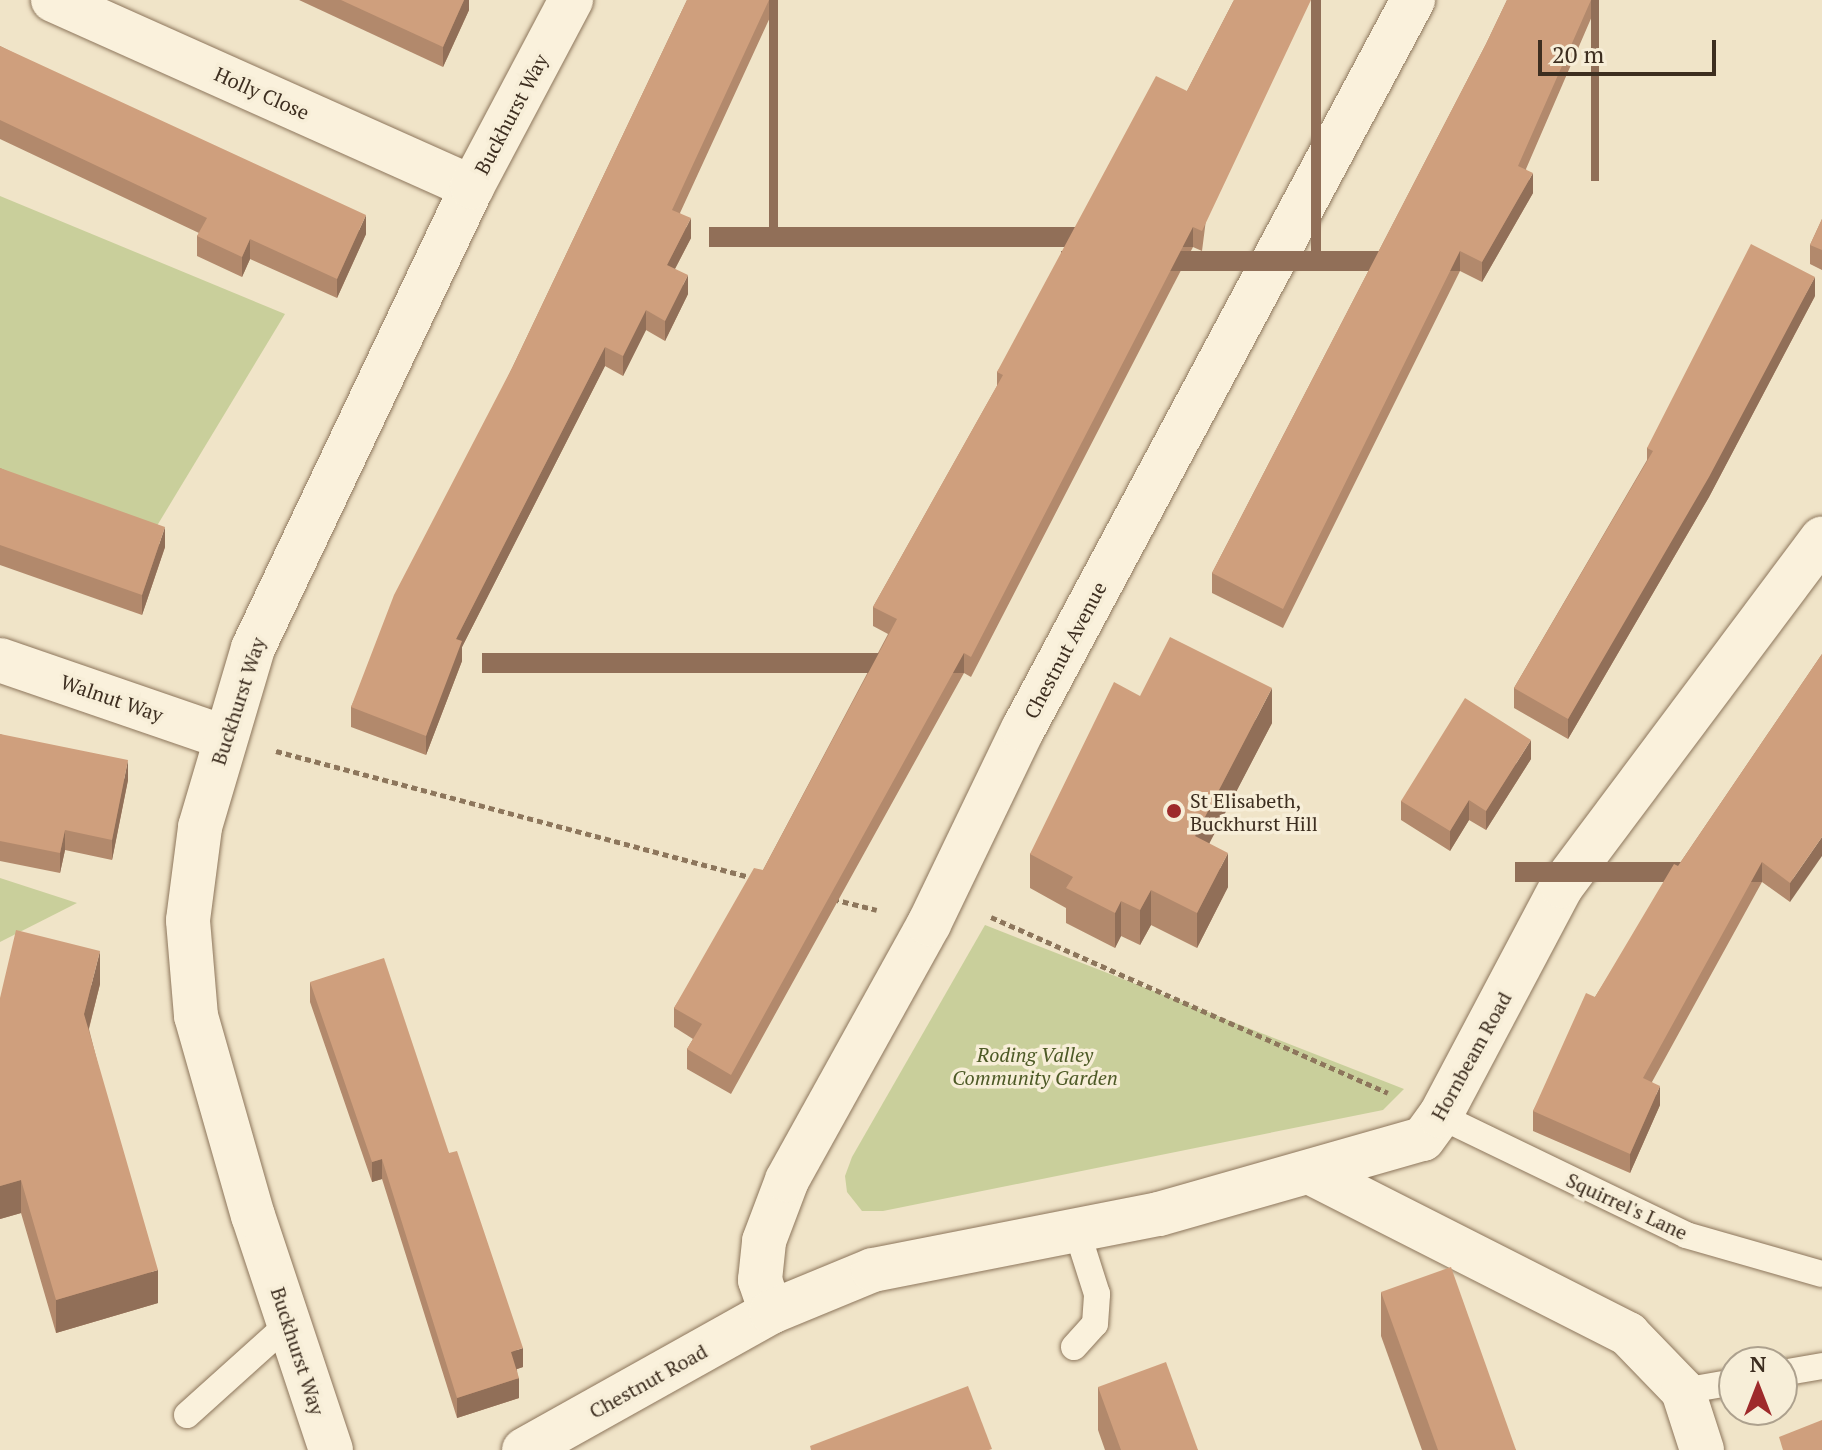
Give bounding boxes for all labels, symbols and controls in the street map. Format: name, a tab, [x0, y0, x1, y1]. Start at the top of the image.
scale bar	[1542, 24, 1720, 74]
text: 20 m	[1552, 38, 1604, 70]
street label: Buckhurst Way	[469, 50, 553, 178]
street label: Holly Close	[211, 61, 313, 125]
street label: Chestnut Avenue	[1019, 577, 1111, 723]
street label: Buckhurst Way	[206, 634, 270, 768]
street label: Walnut Way	[58, 669, 166, 727]
place label: St Elisabeth, Buckhurst Hill	[1190, 788, 1318, 835]
marker: St Elisabeth, Buckhurst Hill	[1165, 802, 1183, 820]
street label: Hornbeam Road	[1426, 988, 1516, 1124]
park label: Roding Valley Community Garden	[952, 1042, 1118, 1089]
street label: Squirrel's Lane	[1563, 1167, 1691, 1245]
street label: Buckhurst Way	[266, 1284, 330, 1418]
street label: Chestnut Road	[585, 1339, 711, 1423]
north arrow	[1718, 1346, 1798, 1426]
text: N	[1750, 1349, 1766, 1378]

